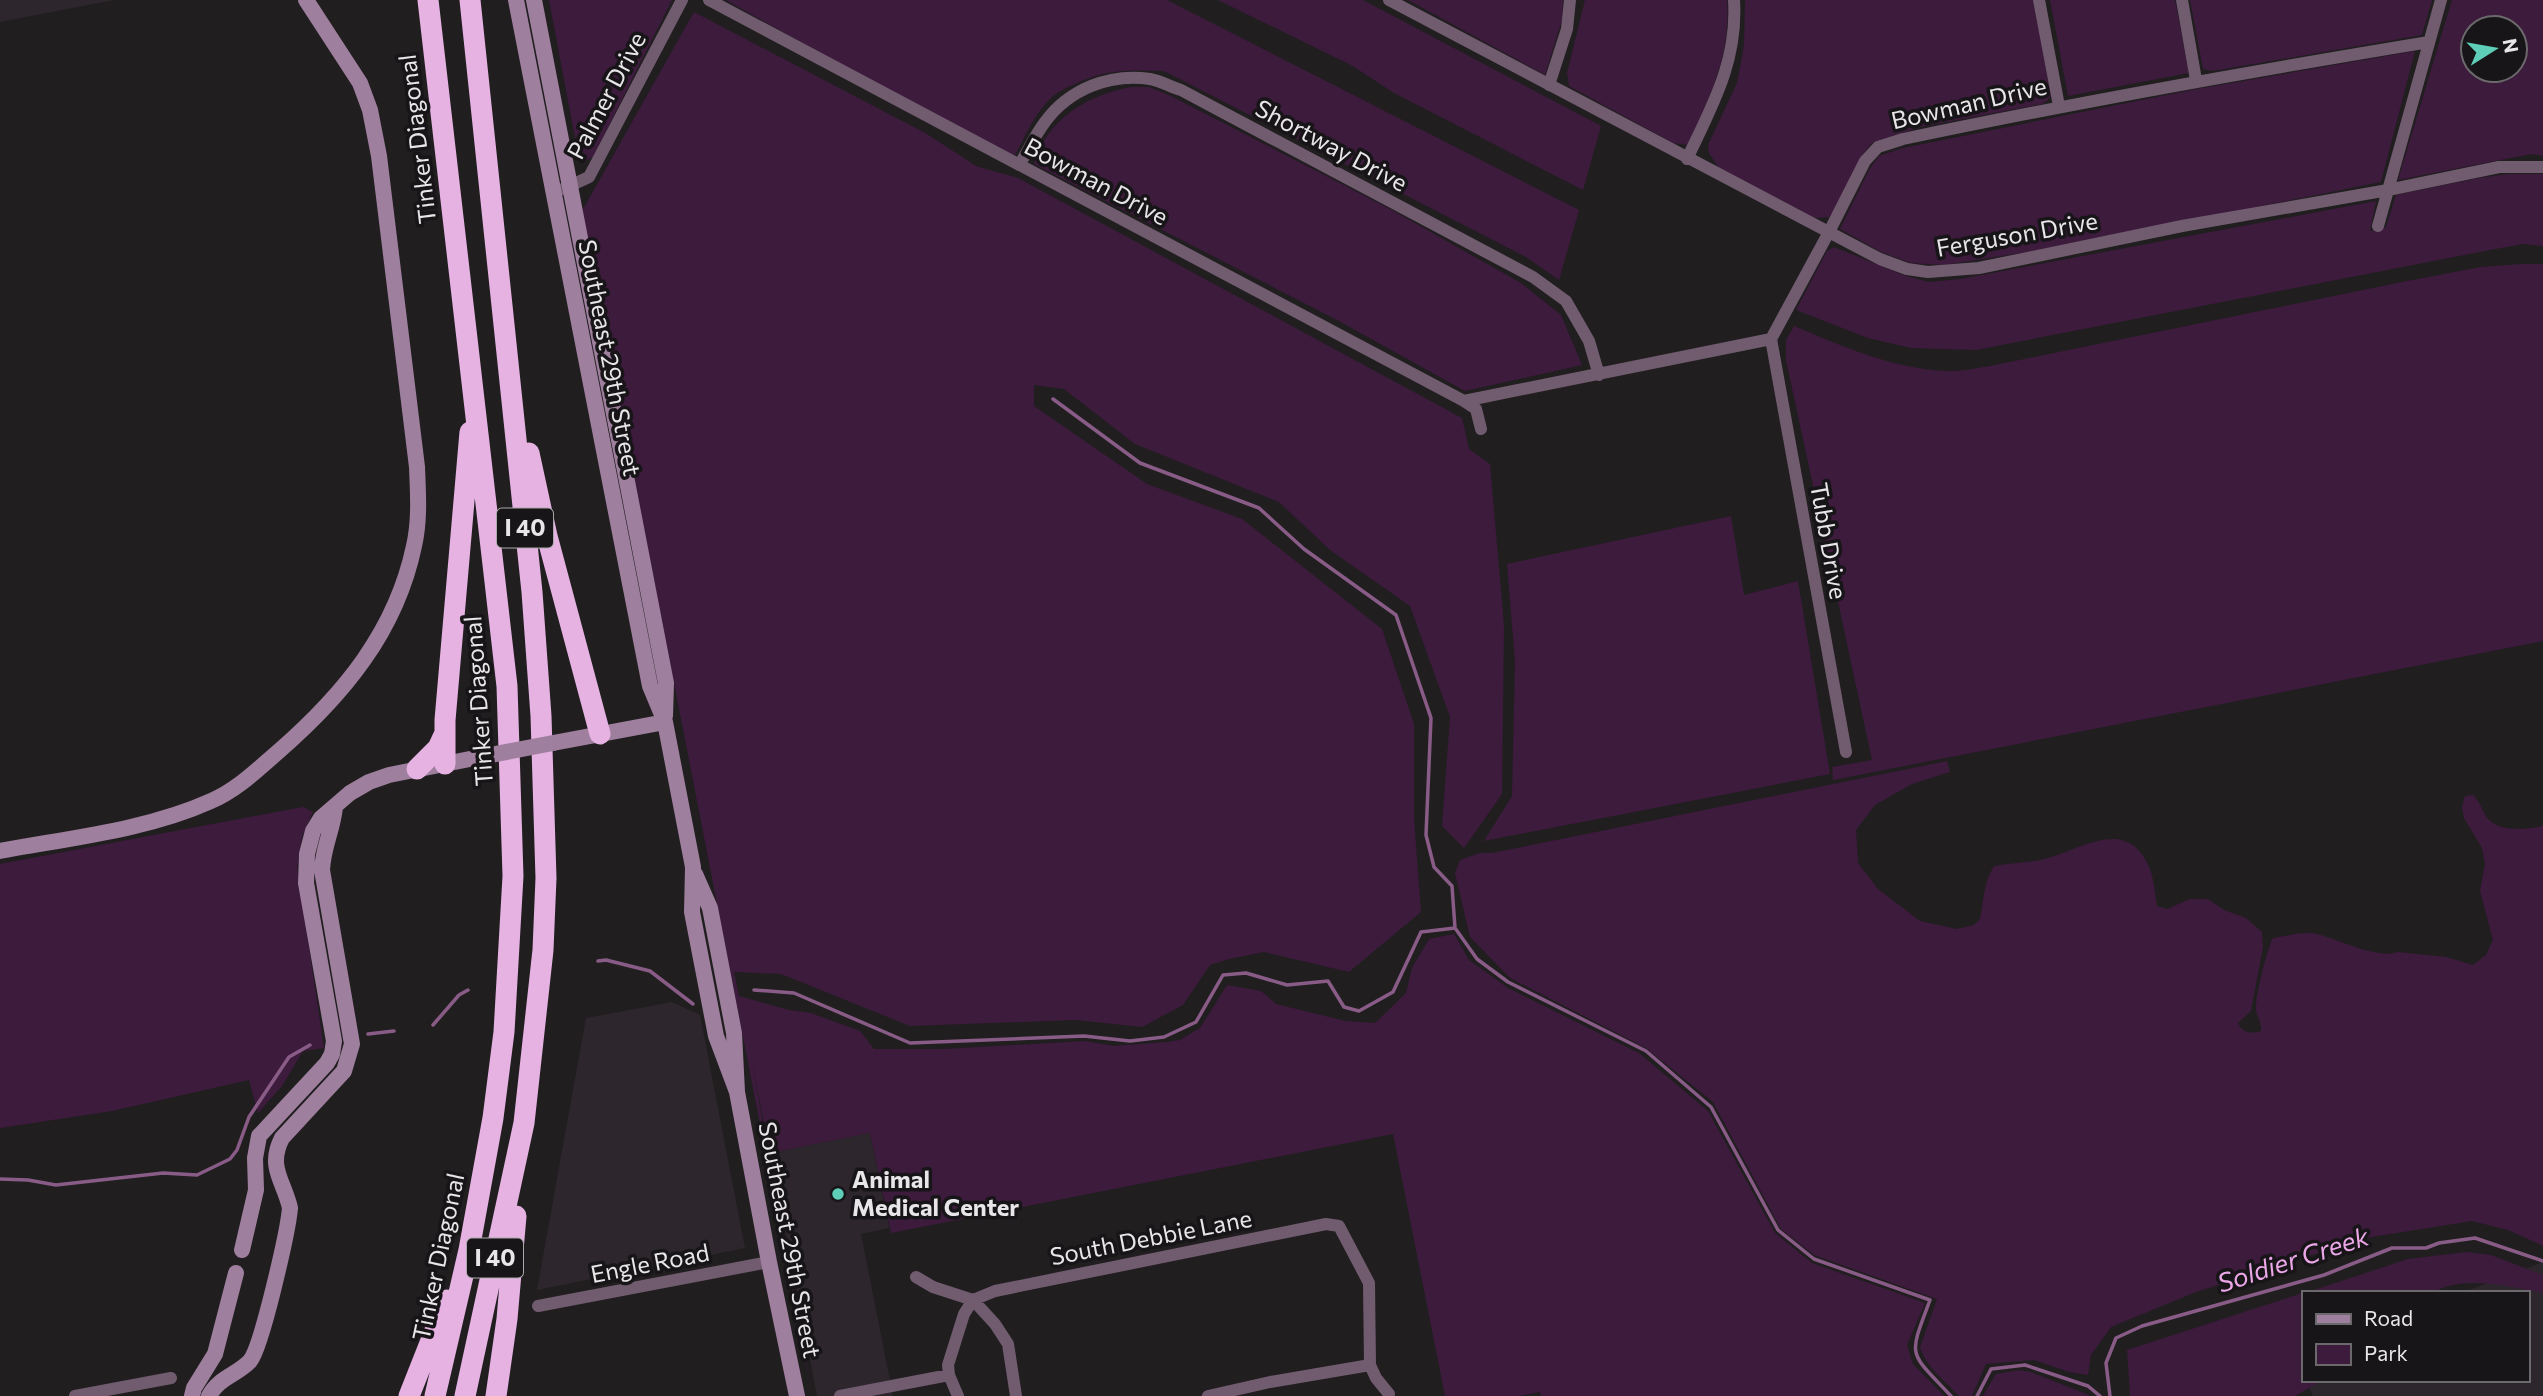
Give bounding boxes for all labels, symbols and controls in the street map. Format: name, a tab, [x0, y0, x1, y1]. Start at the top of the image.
north arrow	[2459, 14, 2529, 84]
street label: Palmer Drive	[560, 27, 651, 164]
text: N	[2499, 36, 2524, 55]
street label: Tinker Diagonal	[392, 53, 441, 226]
street label: Bowman Drive	[1888, 71, 2049, 134]
street label: Shortway Drive	[1251, 92, 1413, 197]
street label: Bowman Drive	[1020, 131, 1173, 231]
street label: Ferguson Drive	[1934, 205, 2100, 262]
street label: Southeast 29th Street	[573, 237, 648, 478]
street label: Tubb Drive	[1805, 480, 1854, 601]
road number: I 40	[497, 508, 553, 548]
street label: Tinker Diagonal	[457, 615, 498, 787]
street label: Southeast 29th Street	[753, 1119, 828, 1360]
place label: Animal Medical Center	[852, 1164, 1019, 1221]
street label: Tinker Diagonal	[406, 1170, 469, 1343]
marker: Animal Medical Center	[830, 1186, 846, 1202]
street label: South Debbie Lane	[1047, 1203, 1254, 1270]
water label: Soldier Creek	[2213, 1219, 2373, 1298]
street label: Engle Road	[588, 1237, 712, 1288]
road number: I 40	[467, 1238, 523, 1278]
legend	[2302, 1291, 2529, 1382]
text: Road	[2364, 1305, 2413, 1330]
text: Park	[2364, 1340, 2408, 1365]

